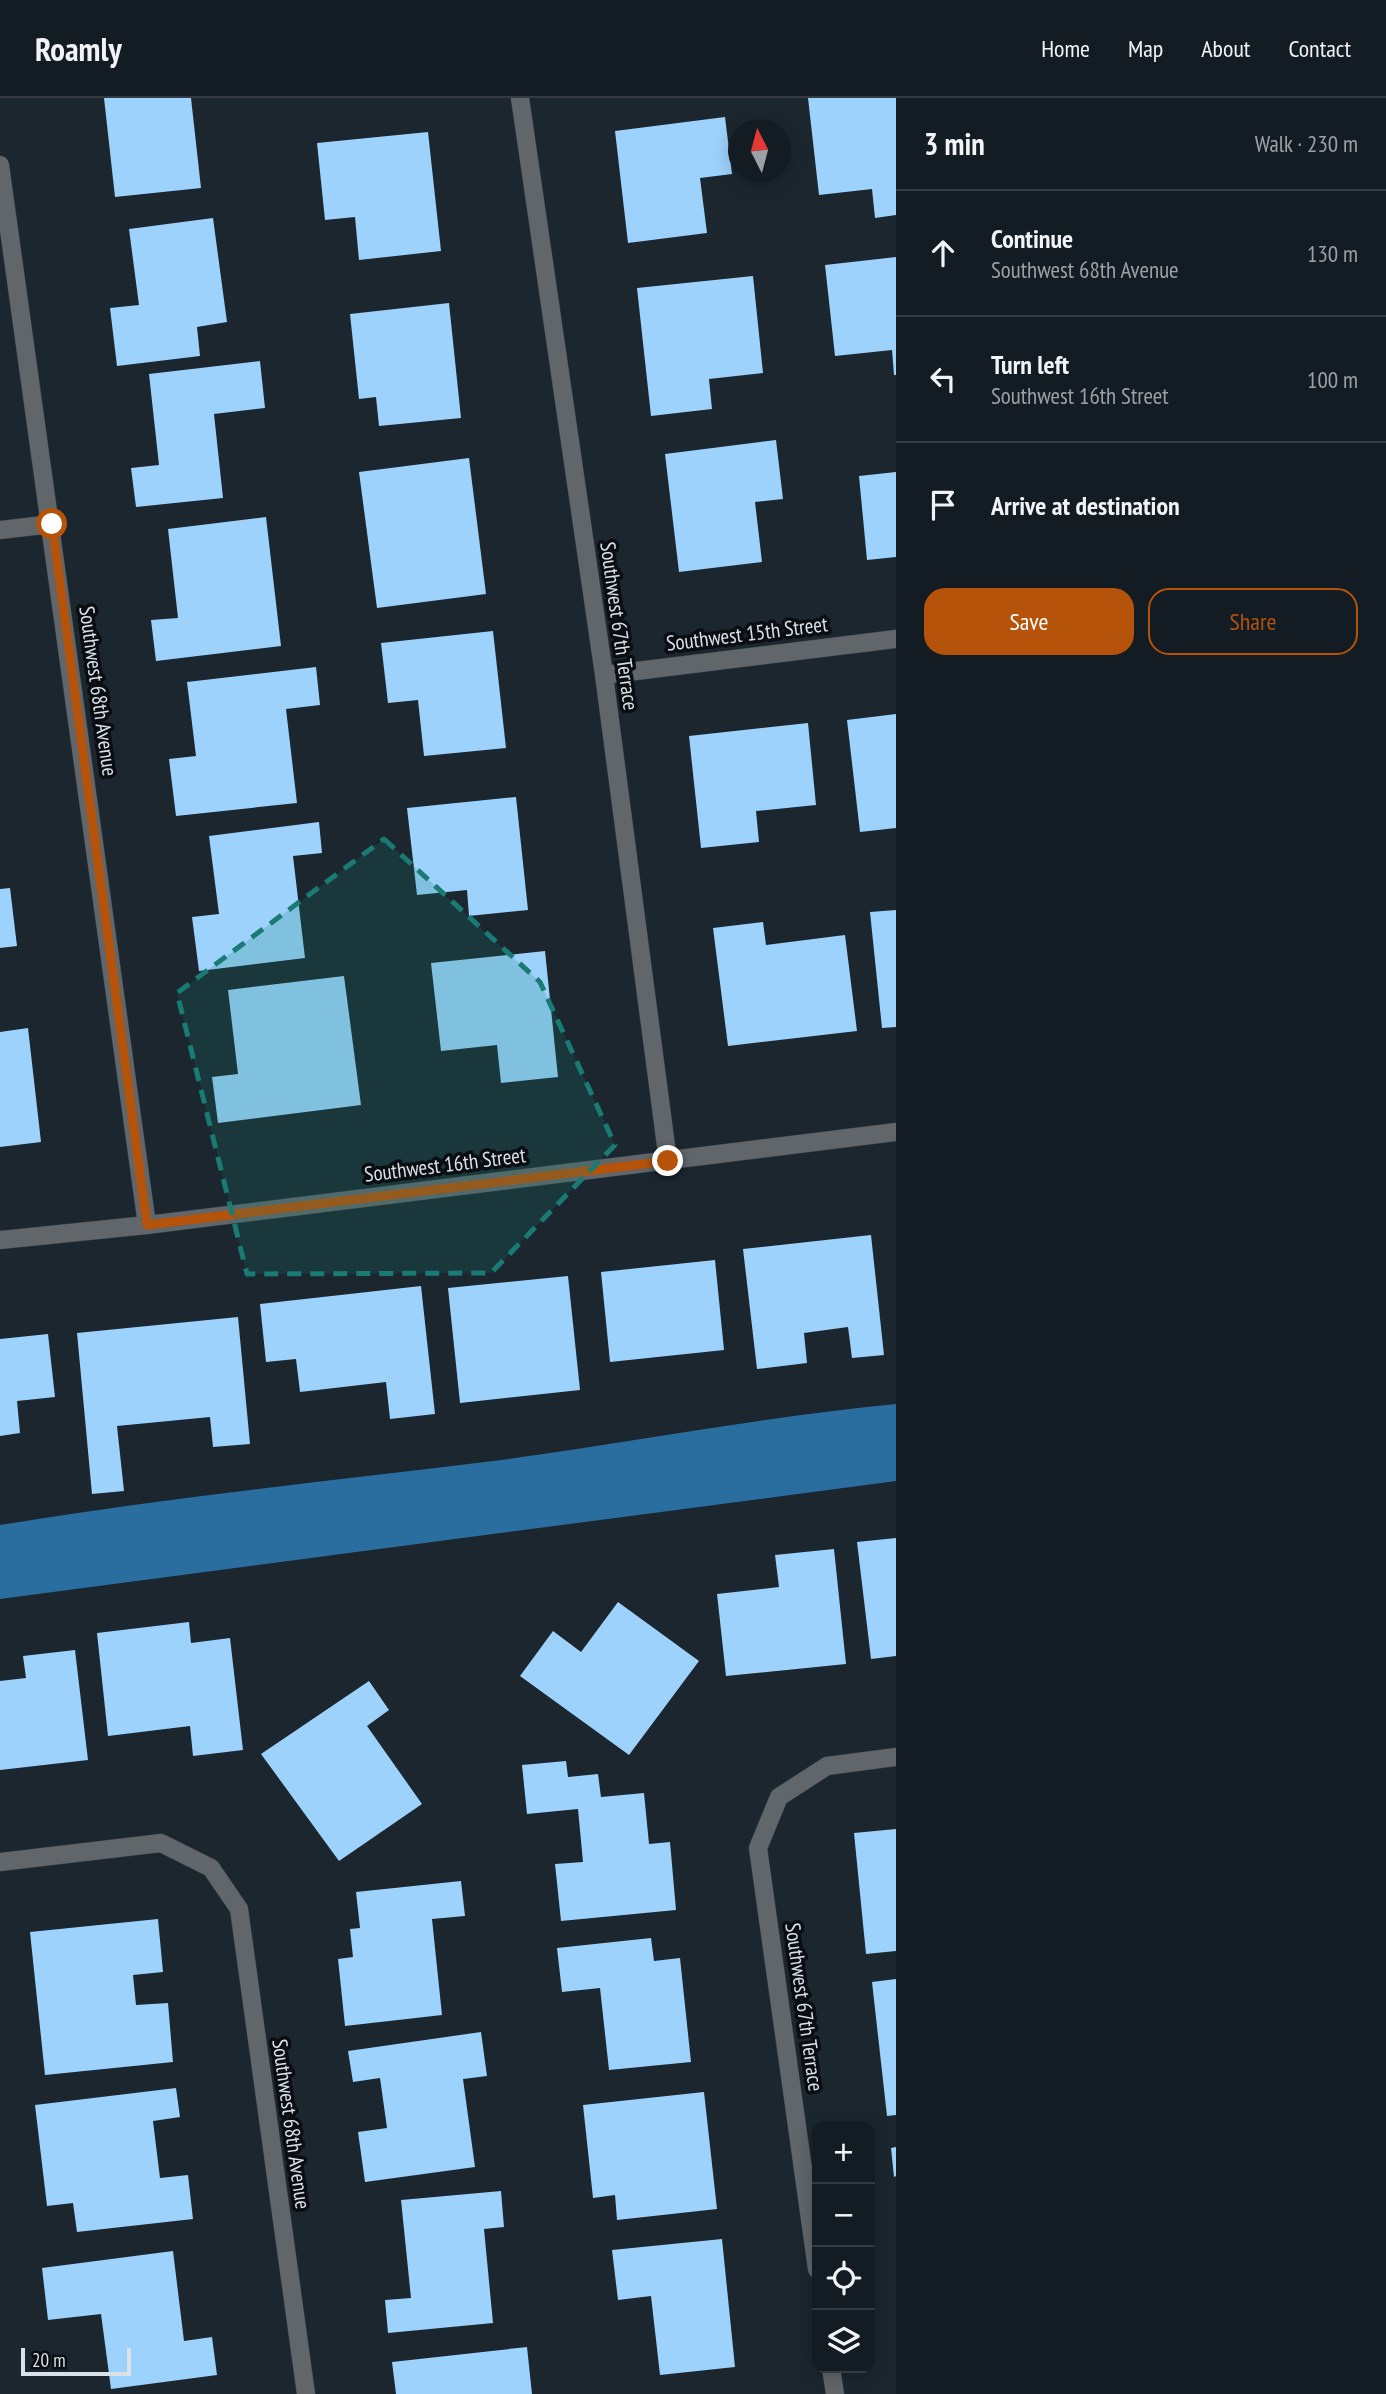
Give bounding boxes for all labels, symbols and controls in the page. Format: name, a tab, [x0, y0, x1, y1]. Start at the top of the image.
text: Roamly	[35, 27, 122, 70]
text: Home	[1041, 33, 1090, 64]
text: Map	[1128, 33, 1163, 64]
text: About	[1201, 33, 1250, 64]
text: Contact	[1288, 33, 1351, 64]
north arrow	[728, 119, 791, 182]
text: 3 min	[924, 124, 985, 163]
text: Walk · 230 m	[1255, 129, 1358, 158]
text: Continue	[991, 222, 1073, 255]
icon: ahead	[924, 234, 962, 272]
text: 130 m	[1307, 239, 1358, 268]
text: Southwest 68th Avenue	[991, 255, 1179, 284]
text: Turn left	[991, 348, 1069, 381]
icon: left	[924, 360, 962, 398]
text: 100 m	[1307, 365, 1358, 394]
text: Southwest 16th Street	[991, 381, 1169, 410]
icon: arrive	[924, 486, 962, 524]
text: Arrive at destination	[991, 489, 1180, 522]
route start	[36, 508, 67, 539]
street label: Southwest 67th Terrace	[594, 540, 645, 712]
button: Save	[924, 588, 1134, 655]
button: Share	[1148, 588, 1358, 655]
street label: Southwest 68th Avenue	[73, 604, 124, 778]
street label: Southwest 15th Street	[665, 610, 829, 657]
street label: Southwest 16th Street	[363, 1141, 527, 1188]
route end	[652, 1145, 683, 1176]
street label: Southwest 67th Terrace	[779, 1921, 830, 2093]
street label: Southwest 68th Avenue	[266, 2037, 317, 2211]
map controls	[812, 2121, 875, 2373]
button: +	[812, 2121, 875, 2184]
button: −	[812, 2184, 875, 2247]
button: locate	[812, 2247, 875, 2310]
button: layers	[812, 2310, 875, 2373]
scale bar	[21, 2345, 131, 2377]
text: 20 m	[32, 2348, 66, 2372]

